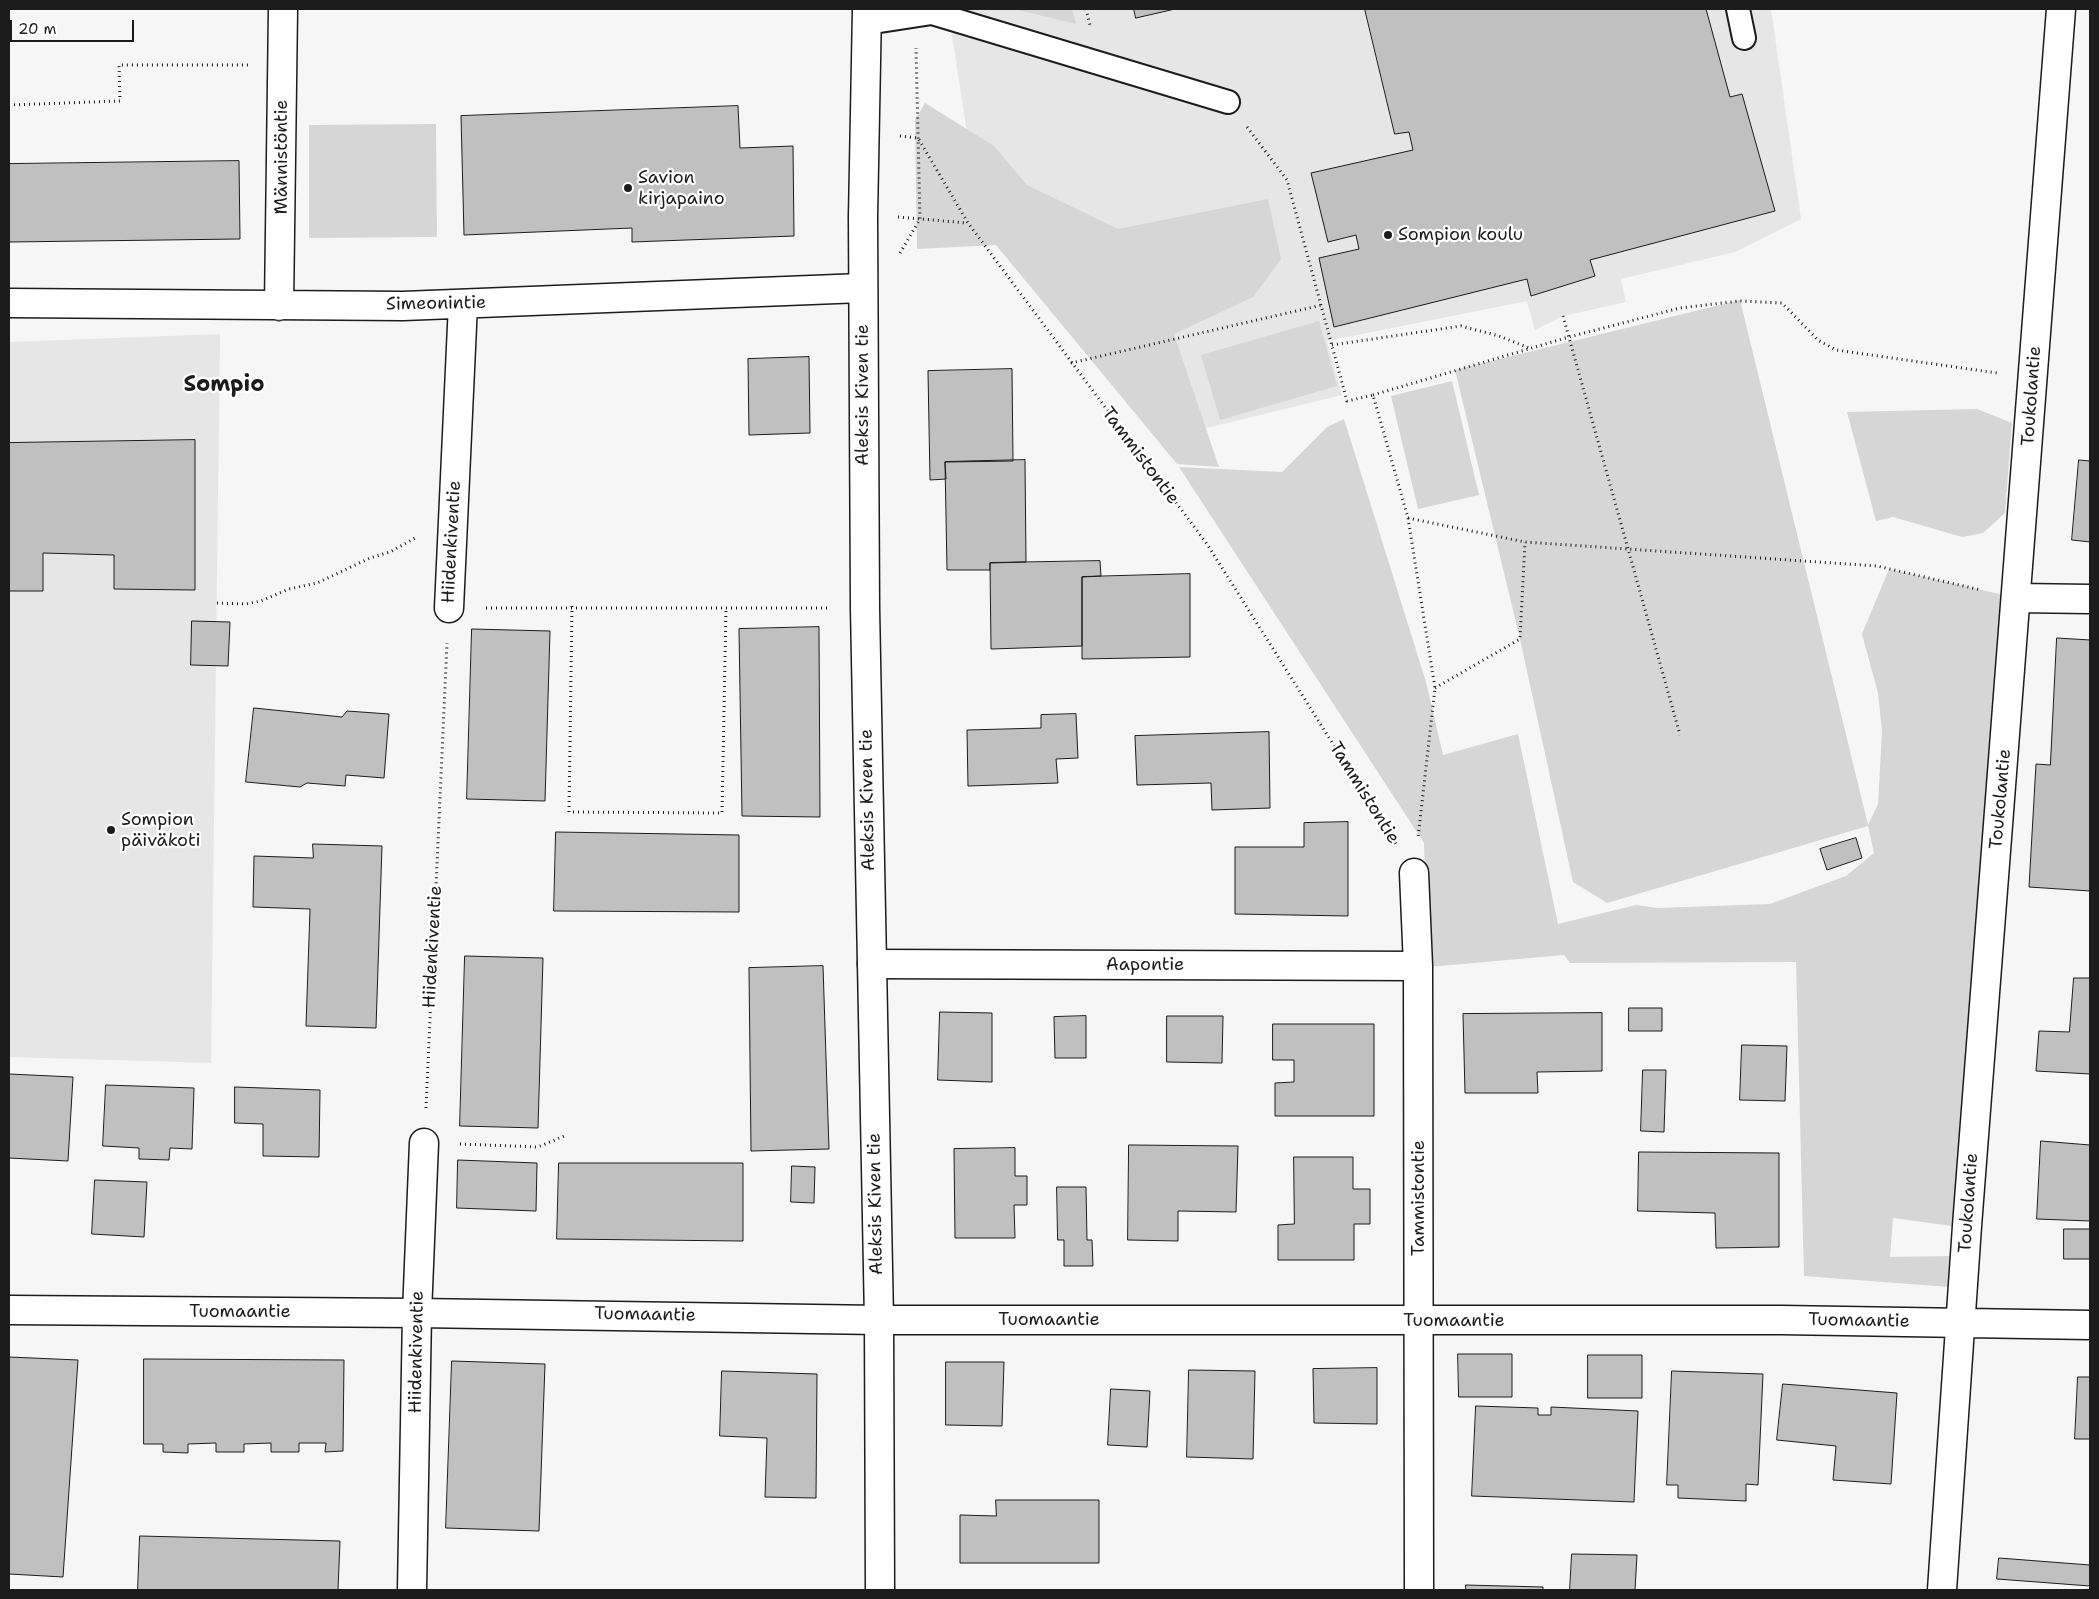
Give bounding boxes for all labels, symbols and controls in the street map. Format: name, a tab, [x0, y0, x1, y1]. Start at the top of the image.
scale bar	[12, 10, 136, 42]
text: 20 m	[18, 19, 57, 39]
street label: Männistöntie	[271, 99, 293, 215]
place label: Savion kirjapaino	[638, 167, 725, 210]
marker: Savion kirjapaino	[622, 182, 634, 194]
place label: Sompion koulu	[1398, 224, 1523, 246]
marker: Sompion koulu	[1382, 229, 1394, 241]
street label: Simeonintie	[386, 292, 486, 316]
street label: Aleksis Kiven tie	[852, 324, 874, 466]
street label: Toukolantie	[2018, 345, 2046, 447]
district label: Sompio	[184, 372, 264, 398]
street label: Tammistontie	[1097, 403, 1183, 509]
street label: Hiidenkiventie	[438, 480, 466, 604]
street label: Aleksis Kiven tie	[856, 729, 880, 871]
street label: Tammistontie	[1324, 738, 1404, 848]
street label: Toukolantie	[1986, 748, 2016, 850]
place label: Sompion päiväkoti	[121, 809, 201, 852]
marker: Sompion päiväkoti	[105, 824, 117, 836]
street label: Hiidenkiventie	[419, 885, 447, 1009]
street label: Aapontie	[1106, 954, 1184, 976]
street label: Aleksis Kiven tie	[864, 1133, 888, 1275]
street label: Tammistontie	[1408, 1140, 1430, 1256]
street label: Toukolantie	[1955, 1152, 1983, 1254]
street label: Hiidenkiventie	[405, 1290, 429, 1414]
street label: Tuomaantie	[189, 1301, 291, 1323]
street label: Tuomaantie	[594, 1303, 696, 1327]
street label: Tuomaantie	[998, 1309, 1100, 1331]
street label: Tuomaantie	[1808, 1309, 1910, 1333]
street label: Tuomaantie	[1403, 1310, 1505, 1332]

